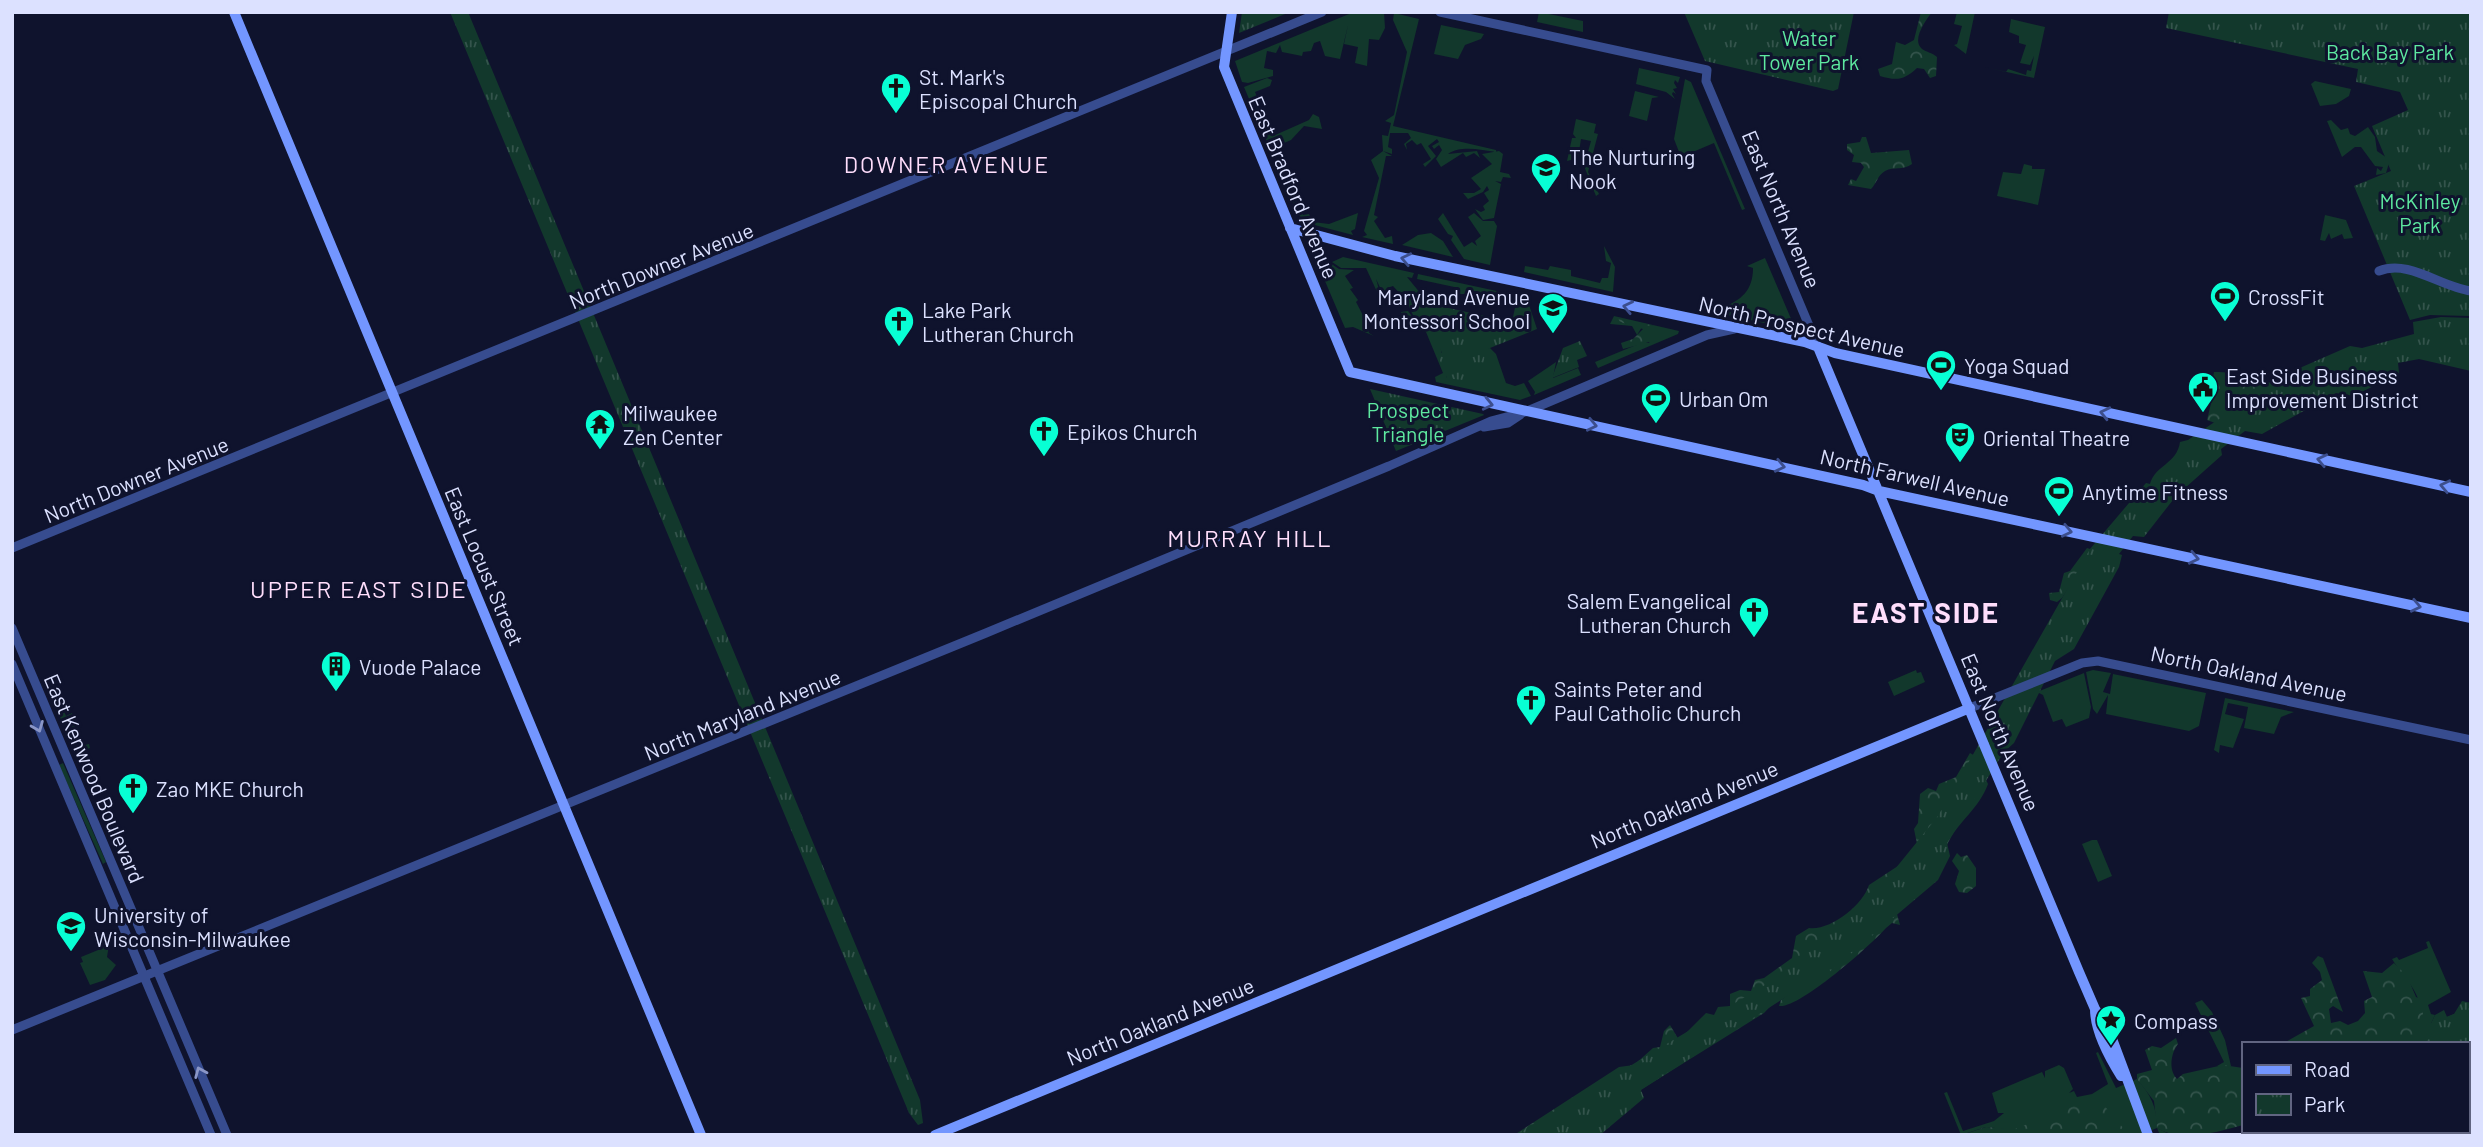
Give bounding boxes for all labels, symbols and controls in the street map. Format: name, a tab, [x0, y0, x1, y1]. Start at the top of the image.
park label: Water Tower Park	[1759, 25, 1859, 74]
park label: Back Bay Park	[2326, 39, 2454, 64]
place label: St. Mark's Episcopal Church	[919, 64, 1078, 113]
church icon: St. Mark's Episcopal Church	[879, 71, 913, 115]
street label: East Bradford Avenue	[1244, 92, 1344, 282]
street label: East North Avenue	[1738, 126, 1826, 292]
place label: The Nurturing Nook	[1569, 144, 1695, 193]
district label: DOWNER AVENUE	[844, 150, 1050, 178]
school or university icon: The Nurturing Nook	[1529, 151, 1563, 195]
park label: McKinley Park	[2380, 188, 2461, 237]
street label: North Downer Avenue	[565, 217, 757, 313]
one-way arrow	[1400, 252, 1412, 267]
sports icon: CrossFit	[2208, 279, 2242, 323]
place label: Maryland Avenue Montessori School	[1363, 284, 1530, 333]
place label: CrossFit	[2248, 284, 2325, 309]
street label: North Prospect Avenue	[1697, 290, 1907, 362]
school or university icon: Maryland Avenue Montessori School	[1536, 291, 1570, 335]
place label: Lake Park Lutheran Church	[922, 297, 1074, 346]
one-way arrow	[1622, 301, 1634, 315]
church icon: Lake Park Lutheran Church	[882, 304, 916, 348]
sports icon: Yoga Squad	[1924, 348, 1958, 392]
place label: Yoga Squad	[1964, 353, 2070, 378]
place label: East Side Business Improvement District	[2226, 363, 2419, 412]
public building icon: East Side Business Improvement District	[2186, 370, 2220, 414]
sports icon: Urban Om	[1639, 381, 1673, 425]
place label: Urban Om	[1679, 386, 1768, 411]
one-way arrow	[1482, 395, 1494, 410]
park label: Prospect Triangle	[1367, 397, 1449, 446]
place label: Milwaukee Zen Center	[623, 400, 723, 449]
one-way arrow	[2099, 406, 2111, 421]
temple icon: Milwaukee Zen Center	[583, 407, 617, 451]
church icon: Epikos Church	[1027, 414, 1061, 458]
one-way arrow	[1586, 417, 1598, 431]
place label: Epikos Church	[1067, 419, 1198, 444]
theatre icon: Oriental Theatre	[1943, 420, 1977, 464]
place label: Oriental Theatre	[1983, 425, 2130, 450]
street label: North Downer Avenue	[40, 431, 232, 527]
street label: North Farwell Avenue	[1818, 443, 2012, 511]
one-way arrow	[2316, 453, 2328, 468]
one-way arrow	[1774, 458, 1786, 473]
sports icon: Anytime Fitness	[2042, 474, 2076, 518]
place label: Anytime Fitness	[2082, 479, 2228, 504]
one-way arrow	[2439, 480, 2451, 495]
street label: East Locust Street	[440, 483, 530, 649]
one-way arrow	[2061, 522, 2073, 537]
district label: MURRAY HILL	[1167, 523, 1333, 552]
one-way arrow	[2188, 550, 2200, 564]
district label: UPPER EAST SIDE	[250, 574, 468, 603]
place label: Salem Evangelical Lutheran Church	[1567, 588, 1731, 637]
church icon: Salem Evangelical Lutheran Church	[1737, 595, 1771, 639]
district label: EAST SIDE	[1852, 595, 2000, 629]
one-way arrow	[2410, 598, 2422, 612]
street label: North Oakland Avenue	[2149, 640, 2349, 706]
building icon: Vuode Palace	[319, 649, 353, 693]
street label: East North Avenue	[1957, 649, 2045, 815]
place label: Vuode Palace	[359, 654, 481, 679]
street label: North Maryland Avenue	[640, 663, 844, 765]
street label: East Kenwood Boulevard	[40, 670, 150, 886]
place label: Saints Peter and Paul Catholic Church	[1554, 676, 1741, 725]
church icon: Saints Peter and Paul Catholic Church	[1514, 683, 1548, 727]
one-way arrow	[30, 719, 44, 732]
street label: North Oakland Avenue	[1587, 755, 1781, 853]
church icon: Zao MKE Church	[116, 771, 150, 815]
place label: Zao MKE Church	[156, 776, 304, 801]
place label: University of Wisconsin-Milwaukee	[94, 902, 291, 951]
school or university icon: University of Wisconsin-Milwaukee	[54, 909, 88, 953]
street label: North Oakland Avenue	[1063, 972, 1257, 1070]
place icon: Compass	[2094, 1003, 2128, 1047]
place label: Compass	[2134, 1008, 2218, 1033]
legend	[2242, 1042, 2469, 1133]
text: Road	[2304, 1056, 2350, 1081]
one-way arrow	[195, 1067, 209, 1079]
text: Park	[2304, 1091, 2345, 1116]

